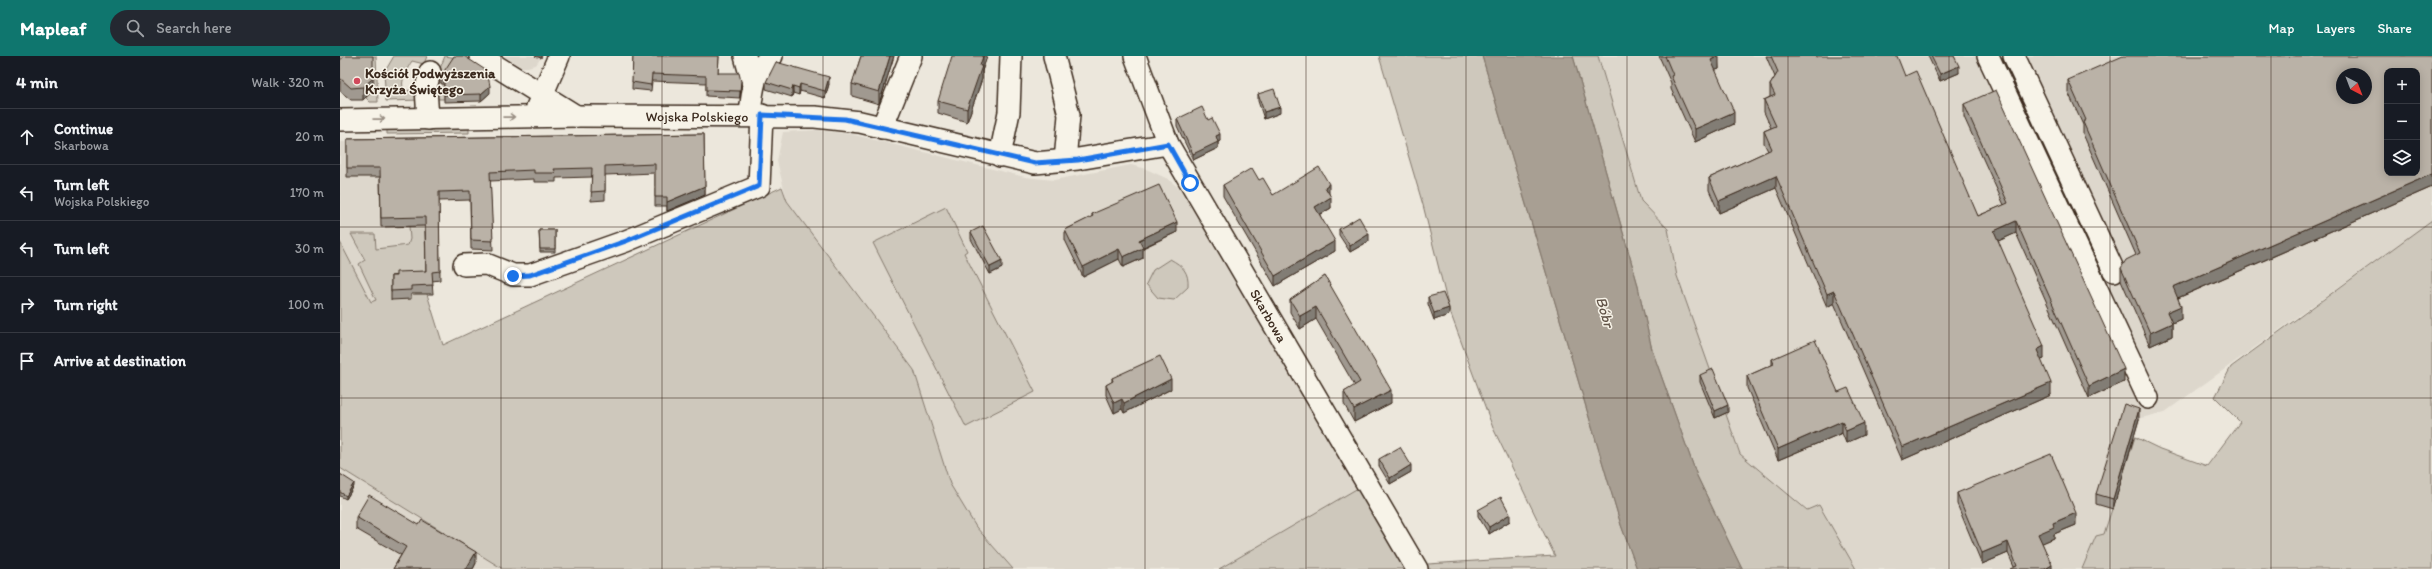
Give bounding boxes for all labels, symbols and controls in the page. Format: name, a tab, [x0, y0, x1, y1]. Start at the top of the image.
search box	[110, 10, 390, 46]
text: Mapleaf	[20, 17, 86, 40]
icon: search	[124, 17, 146, 39]
text: Search here	[156, 19, 232, 37]
text: Map	[2269, 20, 2294, 37]
text: Layers	[2316, 20, 2355, 37]
text: Share	[2377, 20, 2412, 37]
place label: Kościół Podwyższenia Krzyża Świętego	[365, 65, 496, 98]
north arrow	[2336, 68, 2372, 104]
map controls	[2384, 68, 2420, 176]
button: +	[2384, 68, 2420, 104]
text: 4 min	[16, 72, 58, 92]
text: Walk · 320 m	[252, 75, 324, 90]
marker: Kościół Podwyższenia Krzyża Świętego	[352, 76, 362, 86]
button: −	[2384, 104, 2420, 140]
street label: Wojska Polskiego	[646, 108, 748, 125]
one-way arrow	[502, 114, 515, 121]
one-way arrow	[372, 115, 385, 123]
text: Continue	[54, 120, 113, 138]
icon: ahead	[16, 126, 38, 148]
text: 20 m	[295, 129, 324, 144]
text: Skarbowa	[54, 138, 109, 153]
button: layers	[2384, 140, 2420, 176]
route start	[1181, 174, 1199, 192]
text: Turn left	[54, 176, 109, 194]
icon: left	[16, 182, 38, 204]
text: 170 m	[290, 185, 324, 200]
text: Wojska Polskiego	[54, 194, 149, 209]
icon: left	[16, 238, 38, 260]
text: Turn left	[54, 240, 109, 258]
text: 30 m	[295, 241, 324, 256]
route end	[504, 267, 522, 285]
street label: Skarbowa	[1246, 286, 1291, 346]
icon: right	[16, 294, 38, 316]
water label: Bóbr	[1592, 295, 1619, 332]
text: Turn right	[54, 296, 118, 314]
text: 100 m	[288, 297, 324, 312]
icon: arrive	[16, 350, 38, 372]
text: Arrive at destination	[54, 352, 186, 370]

